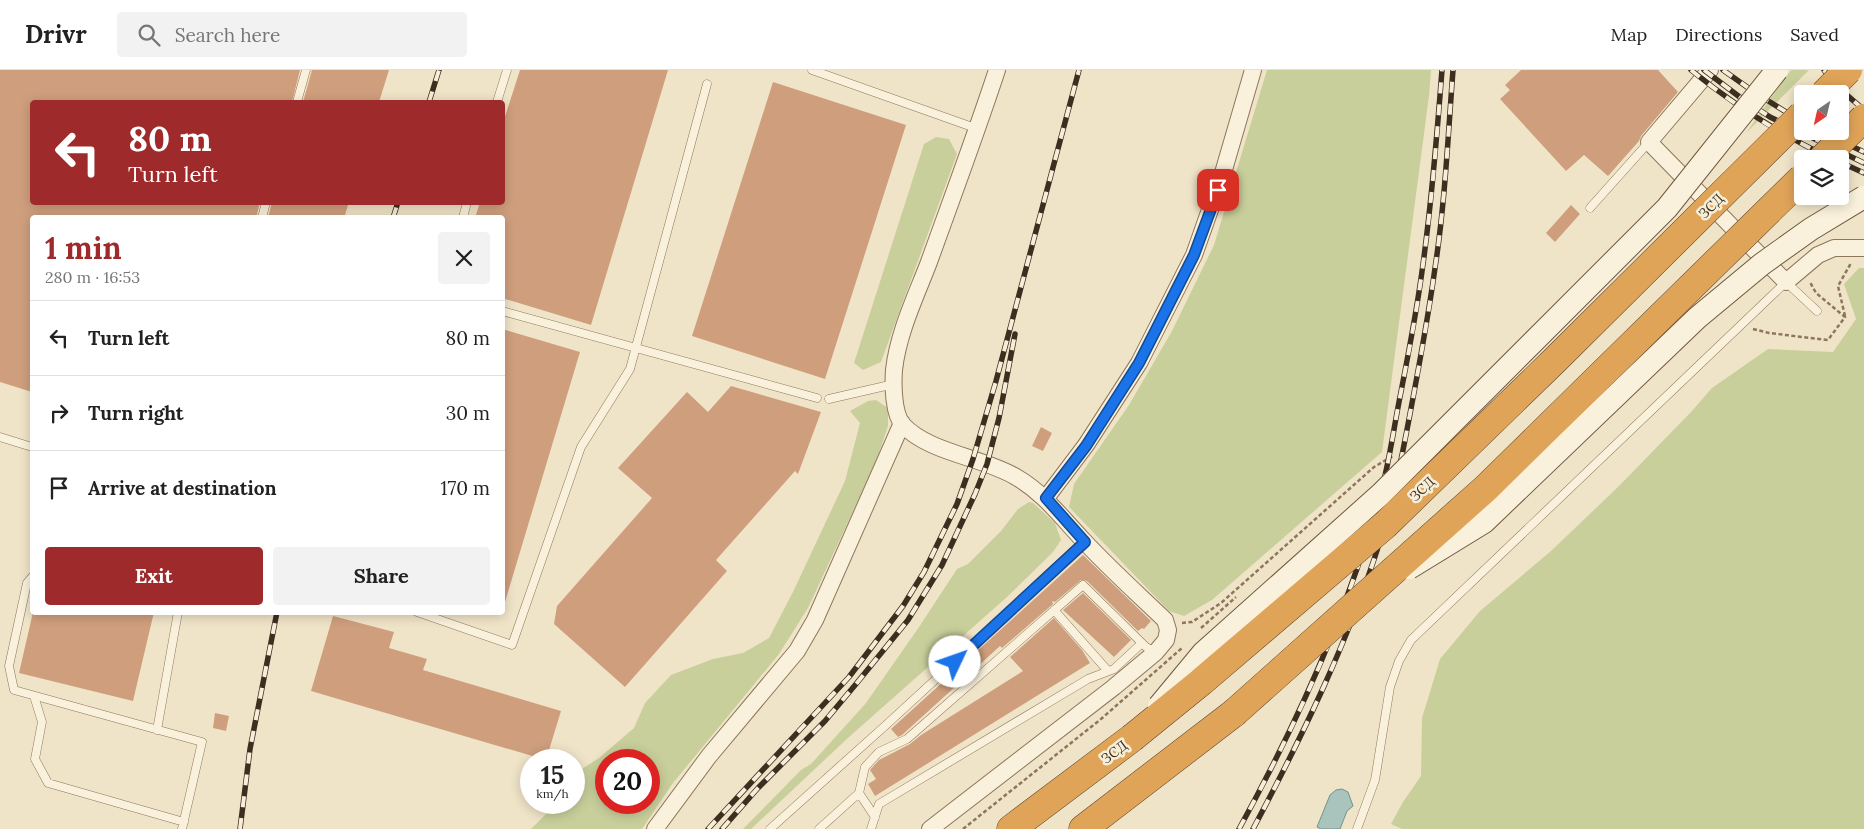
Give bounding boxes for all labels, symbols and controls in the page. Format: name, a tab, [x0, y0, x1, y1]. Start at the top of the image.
search box	[117, 12, 467, 57]
text: Drivr	[25, 19, 87, 50]
icon: search	[135, 21, 163, 49]
text: Search here	[175, 23, 280, 47]
text: Map	[1611, 23, 1647, 46]
text: Directions	[1675, 23, 1762, 46]
text: Saved	[1790, 23, 1839, 46]
north arrow	[1794, 85, 1849, 140]
map controls	[1794, 85, 1849, 205]
text: 80 m	[128, 116, 212, 161]
icon: left	[45, 120, 110, 185]
button: layers	[1794, 150, 1849, 205]
text: Turn left	[128, 160, 218, 188]
pin	[1197, 169, 1239, 211]
icon: arrive	[1204, 176, 1232, 204]
street label: ЗСД	[1695, 189, 1728, 222]
text: 1 min	[45, 229, 122, 267]
button: close	[438, 232, 490, 284]
text: 280 m · 16:53	[45, 267, 140, 287]
icon: left	[45, 324, 73, 352]
text: Turn left	[88, 326, 169, 350]
text: 80 m	[446, 326, 490, 350]
icon: right	[45, 399, 73, 427]
text: Turn right	[88, 401, 184, 425]
text: 30 m	[446, 401, 490, 425]
street label: ЗСД	[1406, 473, 1439, 505]
icon: arrive	[45, 474, 73, 502]
text: Arrive at destination	[88, 476, 277, 500]
text: 170 m	[441, 476, 490, 500]
button: Exit	[45, 547, 263, 605]
button: Share	[273, 547, 490, 605]
position arrow	[928, 635, 980, 687]
street label: ЗСД	[1097, 736, 1131, 768]
speed limit sign: 20	[595, 749, 660, 814]
text: 15	[541, 759, 564, 791]
text: km/h	[536, 786, 569, 801]

